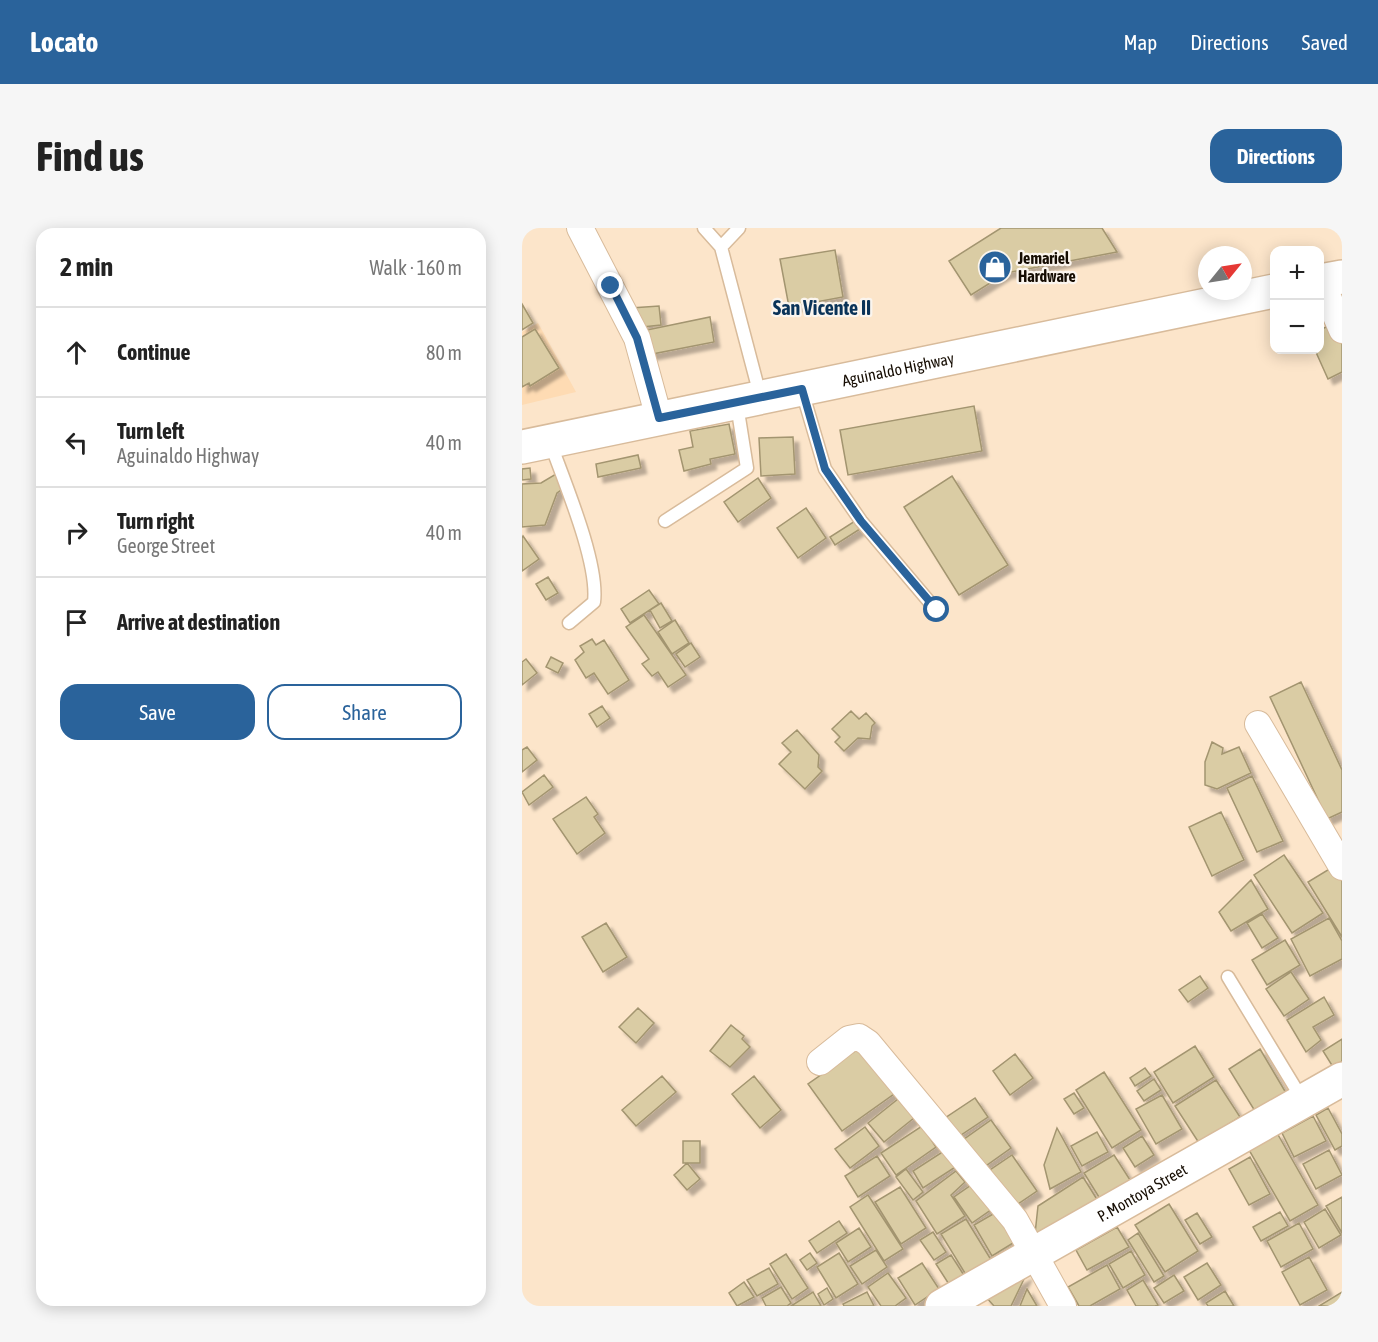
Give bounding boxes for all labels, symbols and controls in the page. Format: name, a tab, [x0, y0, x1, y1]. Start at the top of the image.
text: Locato	[30, 26, 98, 58]
text: Map	[1123, 30, 1157, 54]
text: Directions	[1190, 30, 1269, 54]
text: Saved	[1302, 30, 1348, 54]
button: Directions	[1210, 129, 1342, 183]
text: Find us	[36, 132, 144, 180]
north arrow	[1198, 246, 1252, 300]
map controls	[1270, 246, 1324, 354]
button: +	[1270, 246, 1324, 300]
shop icon: Jemariel Hardware	[977, 249, 1013, 285]
place label: Jemariel Hardware	[1017, 249, 1076, 285]
text: 2 min	[60, 252, 113, 282]
text: Walk · 160 m	[370, 256, 462, 279]
route end	[597, 272, 623, 298]
district label: San Vicente II	[773, 296, 871, 319]
button: −	[1270, 300, 1324, 354]
icon: ahead	[60, 336, 93, 369]
text: Continue	[117, 339, 191, 365]
text: 80 m	[426, 341, 462, 364]
street label: Aguinaldo Highway	[840, 349, 956, 389]
text: Turn left	[117, 418, 184, 444]
icon: left	[60, 426, 93, 459]
text: 40 m	[426, 431, 462, 454]
text: Aguinaldo Highway	[117, 444, 259, 467]
text: Turn right	[117, 508, 194, 534]
icon: right	[60, 516, 93, 549]
text: 40 m	[426, 521, 462, 544]
text: George Street	[117, 534, 215, 557]
route start	[923, 596, 949, 622]
icon: arrive	[60, 606, 93, 639]
text: Arrive at destination	[117, 609, 280, 635]
button: Save	[60, 684, 255, 740]
button: Share	[267, 684, 462, 740]
street label: P. Montoya Street	[1094, 1160, 1190, 1225]

